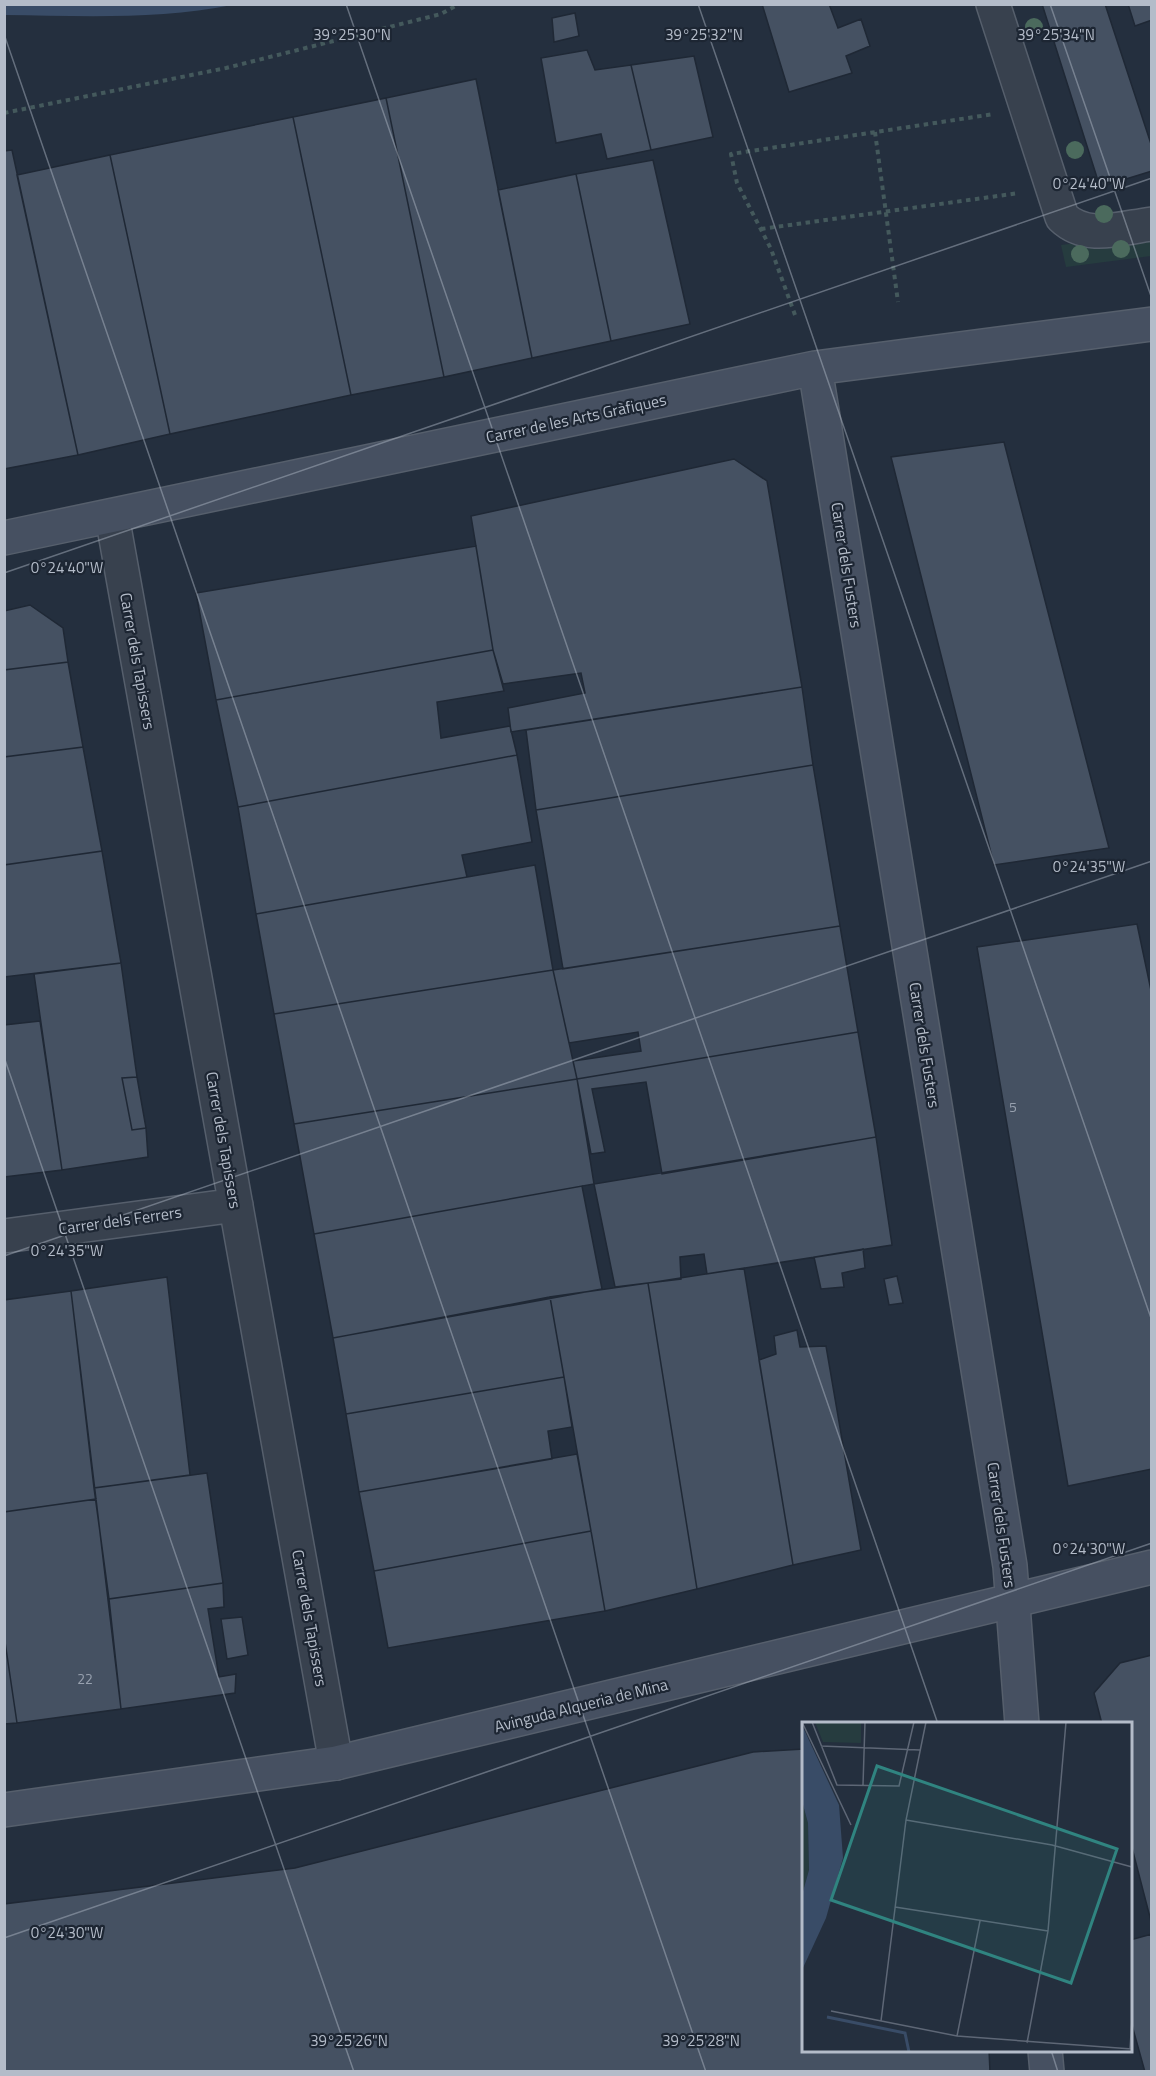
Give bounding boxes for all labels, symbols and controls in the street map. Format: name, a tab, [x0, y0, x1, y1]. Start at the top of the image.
text: 39°25'30"N	[313, 23, 391, 46]
text: 39°25'32"N	[665, 23, 743, 46]
text: 39°25'34"N	[1017, 23, 1095, 46]
text: 0°24'40"W	[1053, 172, 1125, 195]
street label: Carrer de les Arts Gràfiques	[484, 387, 668, 449]
street label: Carrer dels Fusters	[825, 501, 869, 629]
text: 0°24'40"W	[31, 556, 103, 579]
street label: Carrer dels Tapissers	[114, 591, 162, 731]
text: 0°24'35"W	[1053, 855, 1125, 878]
street label: Carrer dels Fusters	[903, 981, 947, 1109]
street label: Carrer dels Tapissers	[200, 1070, 248, 1210]
house number: 5	[1009, 1096, 1017, 1117]
street label: Carrer dels Ferrers	[57, 1199, 183, 1241]
text: 0°24'35"W	[31, 1239, 103, 1262]
street label: Carrer dels Fusters	[981, 1461, 1023, 1589]
text: 0°24'30"W	[1053, 1537, 1125, 1560]
street label: Carrer dels Tapissers	[286, 1548, 334, 1688]
house number: 22	[77, 1668, 93, 1689]
street label: Avinguda Alqueria de Mina	[492, 1672, 670, 1738]
inset map	[802, 1722, 1132, 2052]
text: 0°24'30"W	[31, 1921, 103, 1944]
text: 39°25'26"N	[310, 2029, 388, 2052]
text: 39°25'28"N	[662, 2029, 740, 2052]

